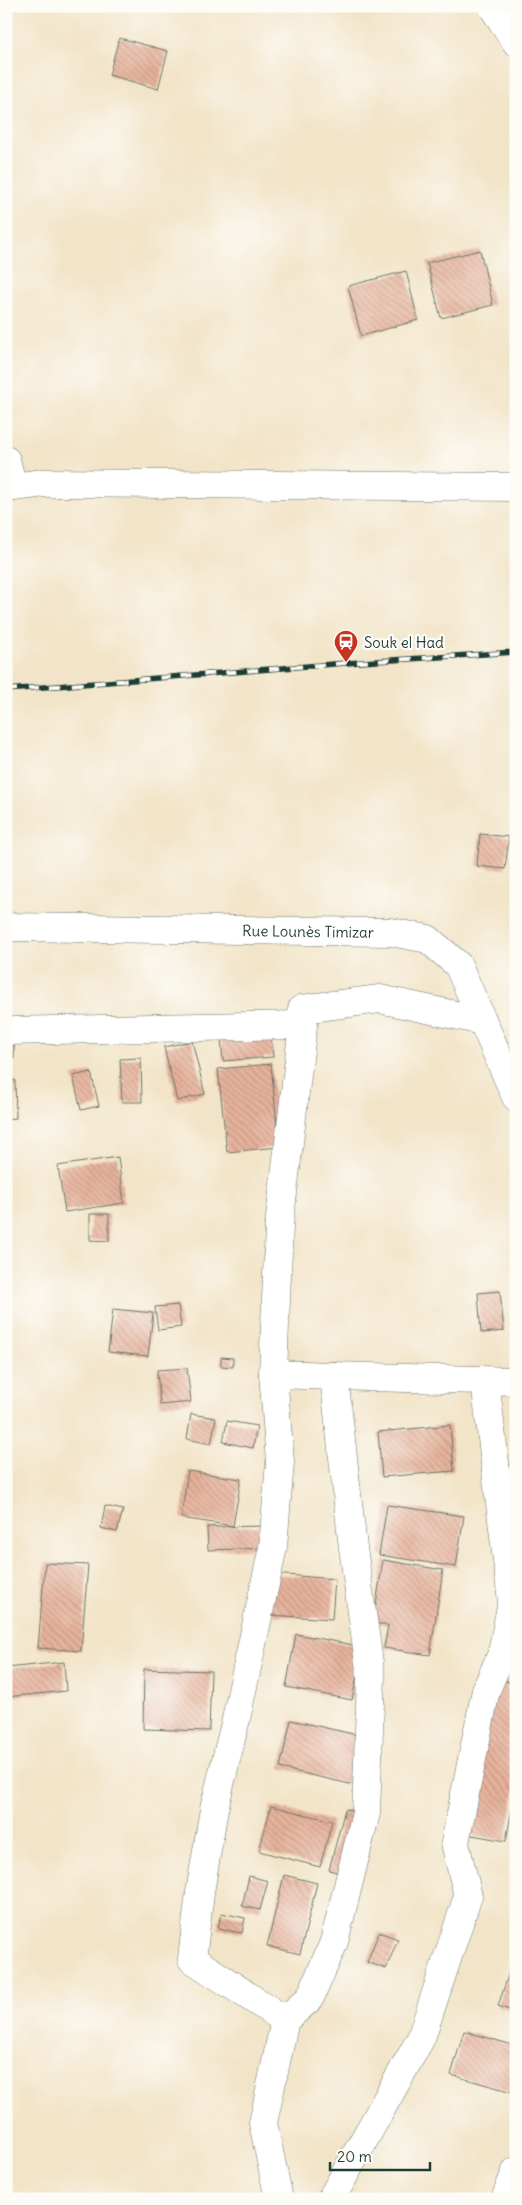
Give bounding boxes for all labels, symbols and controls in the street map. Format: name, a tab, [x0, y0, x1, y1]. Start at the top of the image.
station icon: Souk el Had	[333, 629, 359, 663]
place label: Souk el Had	[364, 633, 444, 652]
street label: Rue Lounès Timizar	[242, 921, 374, 941]
scale bar	[330, 2140, 430, 2172]
text: 20 m	[337, 2147, 372, 2166]

